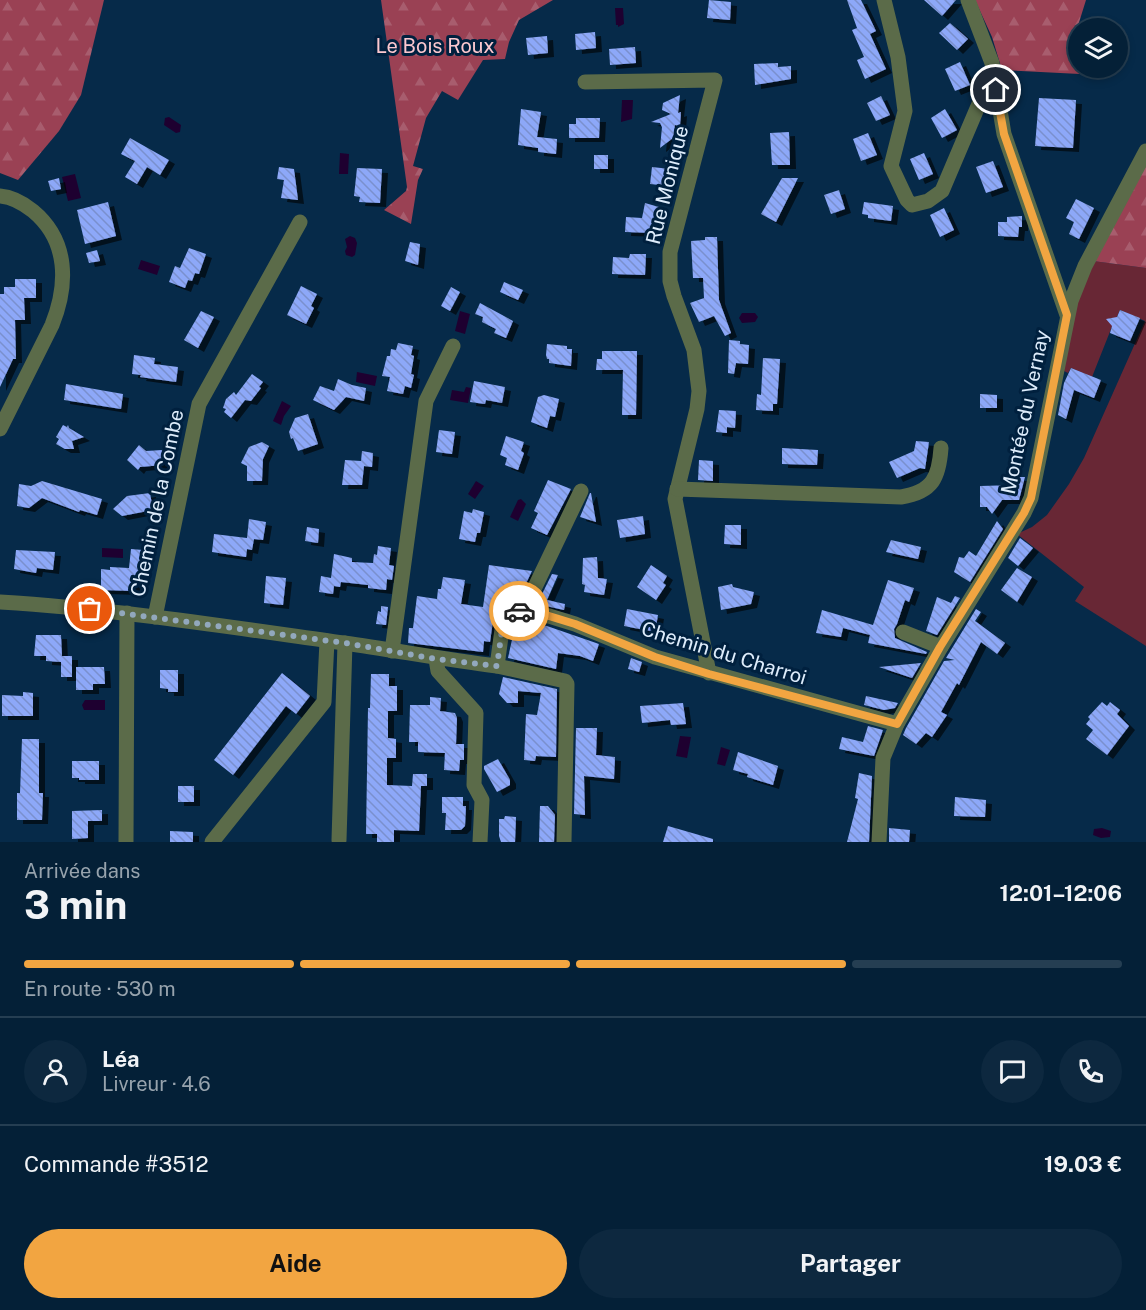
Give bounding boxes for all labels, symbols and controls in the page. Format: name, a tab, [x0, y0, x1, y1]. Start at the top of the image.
map controls	[1068, 18, 1128, 78]
button: layers	[1068, 18, 1128, 78]
park label: Le Bois Roux	[375, 34, 495, 58]
pin	[970, 64, 1021, 115]
icon: home	[979, 73, 1012, 106]
street label: Rue Monique	[641, 123, 693, 247]
street label: Montée du Vernay	[996, 327, 1054, 496]
street label: Chemin de la Combe	[125, 407, 189, 599]
courier	[489, 581, 549, 641]
pin	[64, 583, 115, 634]
icon: bag	[73, 592, 106, 625]
icon: car	[503, 595, 536, 628]
street label: Chemin du Charroi	[638, 616, 810, 690]
text: Arrivée dans	[24, 859, 140, 883]
text: 12:01–12:06	[1000, 880, 1122, 906]
text: 3 min	[24, 882, 127, 928]
text: En route · 530 m	[24, 977, 176, 1001]
button: person	[24, 1040, 87, 1103]
button: chat	[981, 1040, 1044, 1103]
button: phone	[1059, 1040, 1122, 1103]
text: Léa	[102, 1046, 140, 1072]
text: Livreur · 4.6	[102, 1072, 211, 1096]
text: Commande #3512	[24, 1151, 209, 1177]
text: 19.03 €	[1044, 1151, 1122, 1177]
button: Aide	[24, 1229, 567, 1298]
button: Partager	[579, 1229, 1122, 1298]

